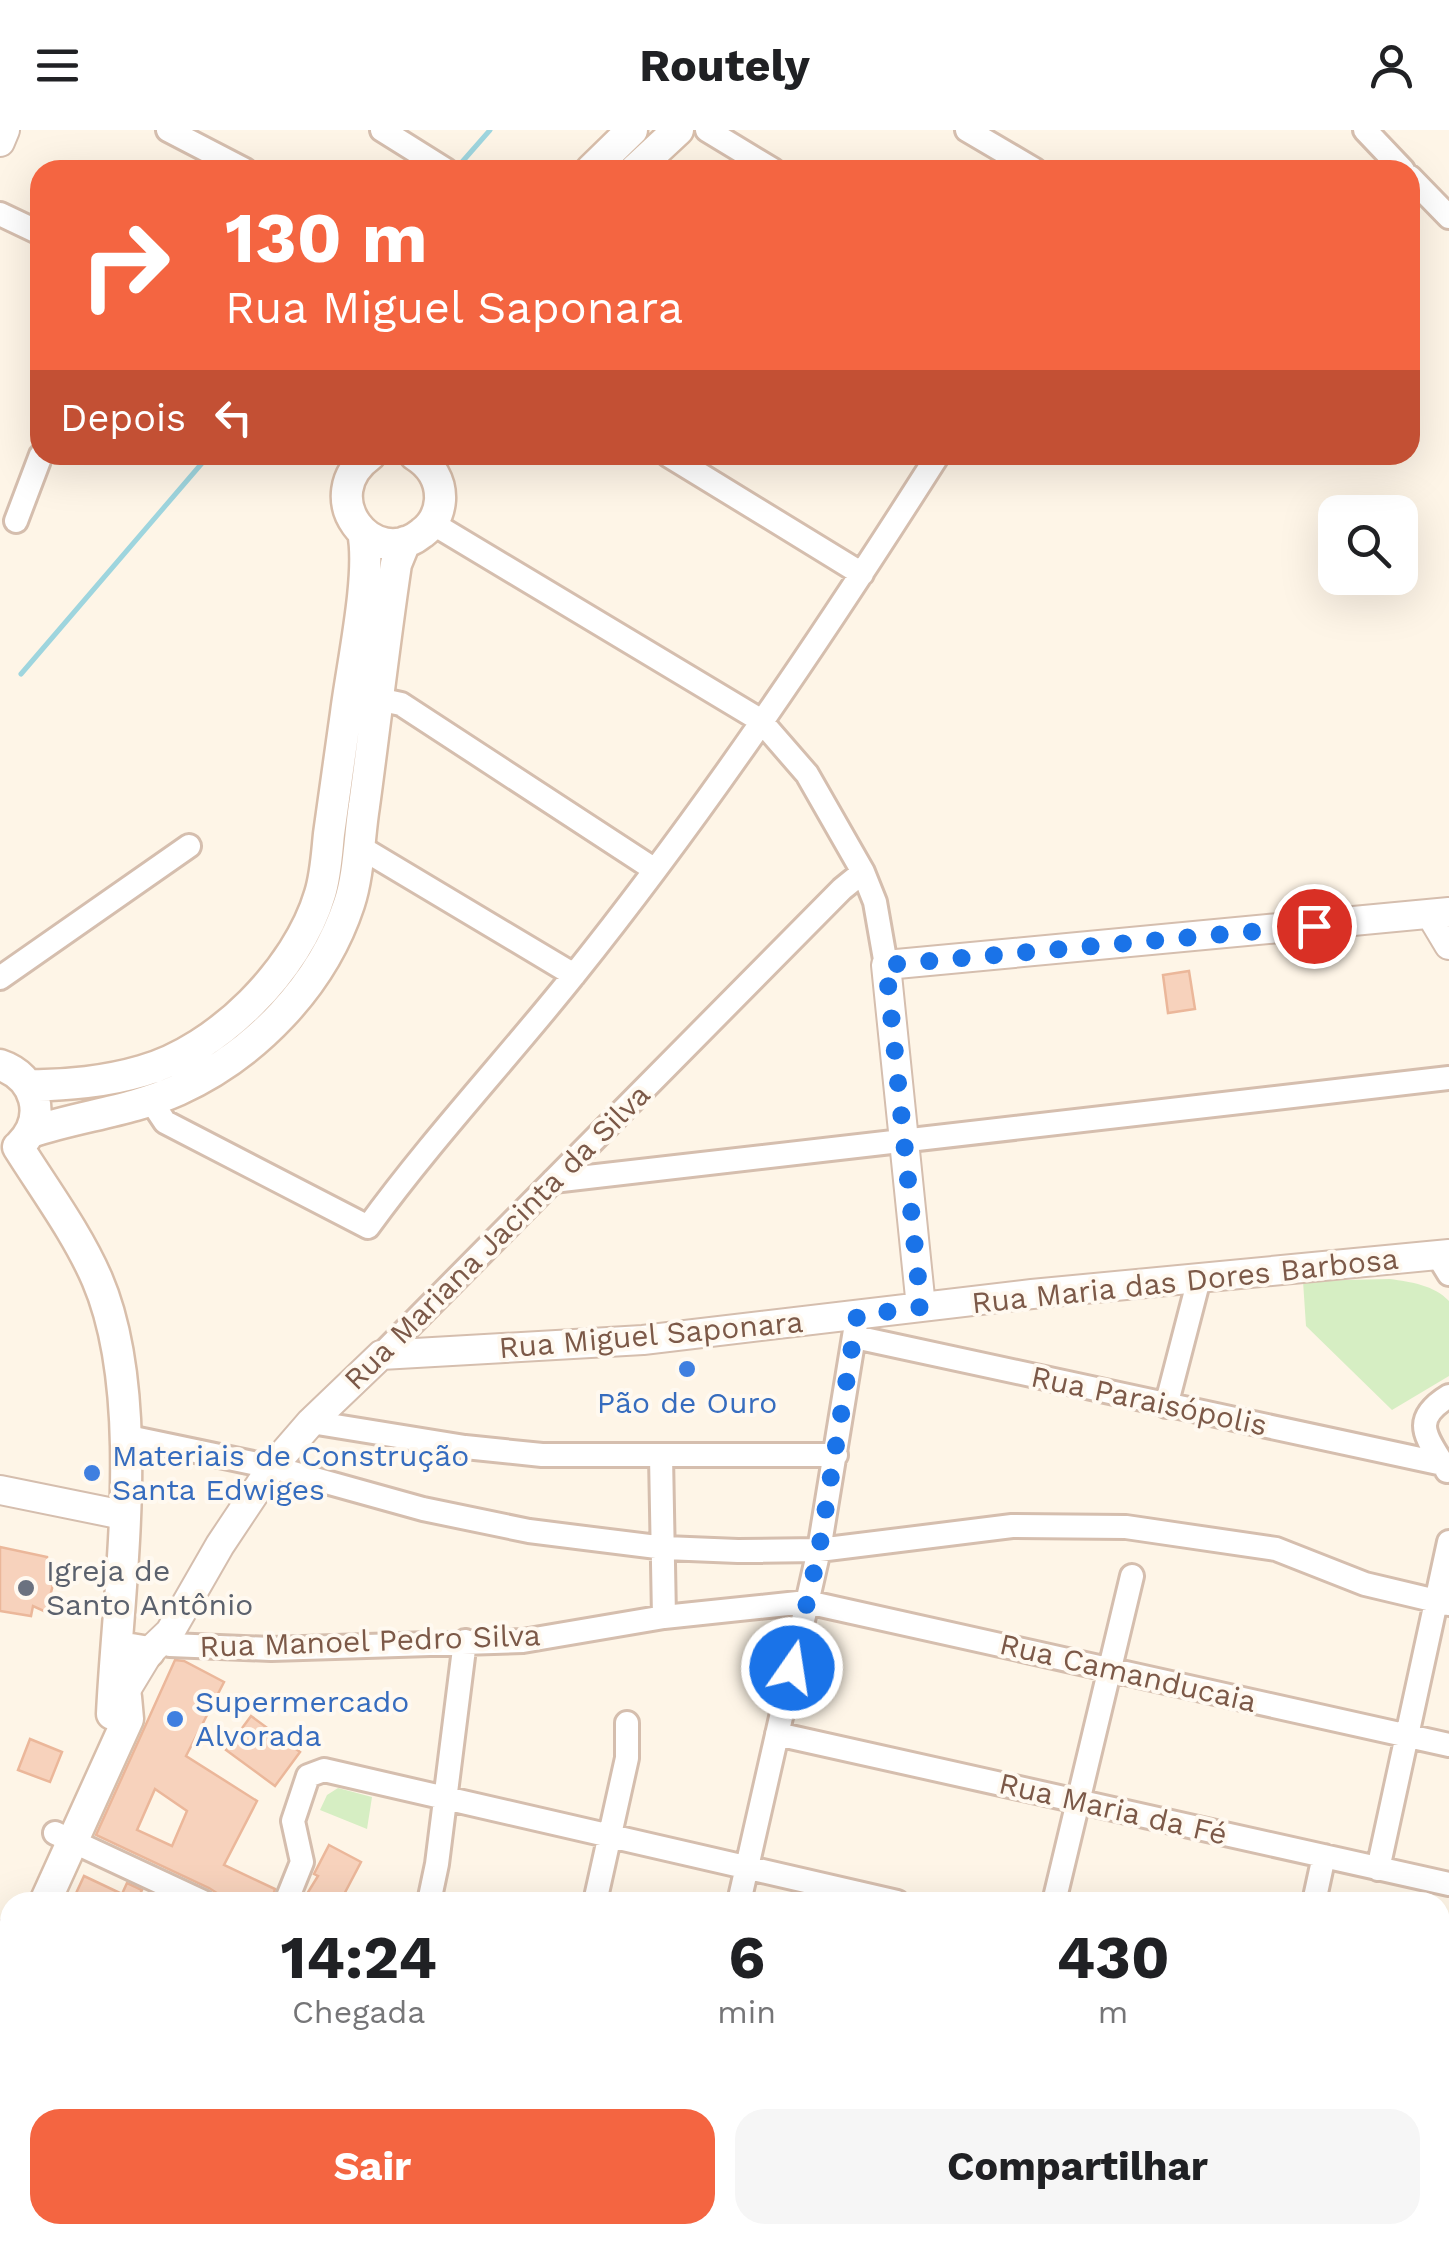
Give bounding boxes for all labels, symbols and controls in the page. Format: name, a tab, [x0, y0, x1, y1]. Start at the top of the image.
icon: menu	[30, 38, 85, 93]
icon: person	[1364, 38, 1419, 93]
text: Routely	[639, 39, 810, 92]
text: 130 m	[225, 197, 428, 279]
icon: right	[60, 200, 190, 330]
text: Rua Miguel Saponara	[225, 281, 683, 334]
icon: left	[206, 390, 261, 445]
text: Depois	[60, 396, 186, 440]
map controls	[1318, 495, 1418, 595]
button: search	[1318, 495, 1418, 595]
pin	[1272, 884, 1357, 969]
icon: arrive	[1287, 899, 1342, 954]
street label: Rua Mariana Jacinta da Silva	[337, 1077, 657, 1397]
street label: Rua Maria das Dores Barbosa	[970, 1241, 1400, 1320]
street label: Rua Miguel Saponara	[497, 1304, 805, 1365]
marker: Pão de Ouro	[676, 1358, 698, 1380]
street label: Rua Paraisópolis	[1028, 1358, 1270, 1443]
place label: Pão de Ouro	[597, 1385, 777, 1420]
place label: Materiais de Construção Santa Edwiges	[112, 1438, 469, 1507]
marker: Materiais de Construção Santa Edwiges	[81, 1462, 103, 1484]
place label: Igreja de Santo Antônio	[46, 1553, 253, 1622]
marker: Igreja de Santo Antônio	[15, 1577, 37, 1599]
position arrow	[740, 1616, 844, 1720]
street label: Rua Manoel Pedro Silva	[199, 1617, 541, 1664]
street label: Rua Camanducaia	[996, 1626, 1260, 1719]
place label: Supermercado Alvorada	[195, 1684, 409, 1753]
marker: Supermercado Alvorada	[164, 1708, 186, 1730]
street label: Rua Maria da Fé	[996, 1765, 1231, 1852]
text: 14:24	[280, 1922, 437, 1993]
text: 6	[728, 1922, 765, 1993]
text: 430	[1057, 1922, 1170, 1993]
text: Chegada	[292, 1993, 425, 2031]
text: min	[717, 1993, 776, 2031]
text: m	[1098, 1993, 1128, 2031]
button: Sair	[30, 2109, 715, 2224]
button: Compartilhar	[735, 2109, 1420, 2224]

